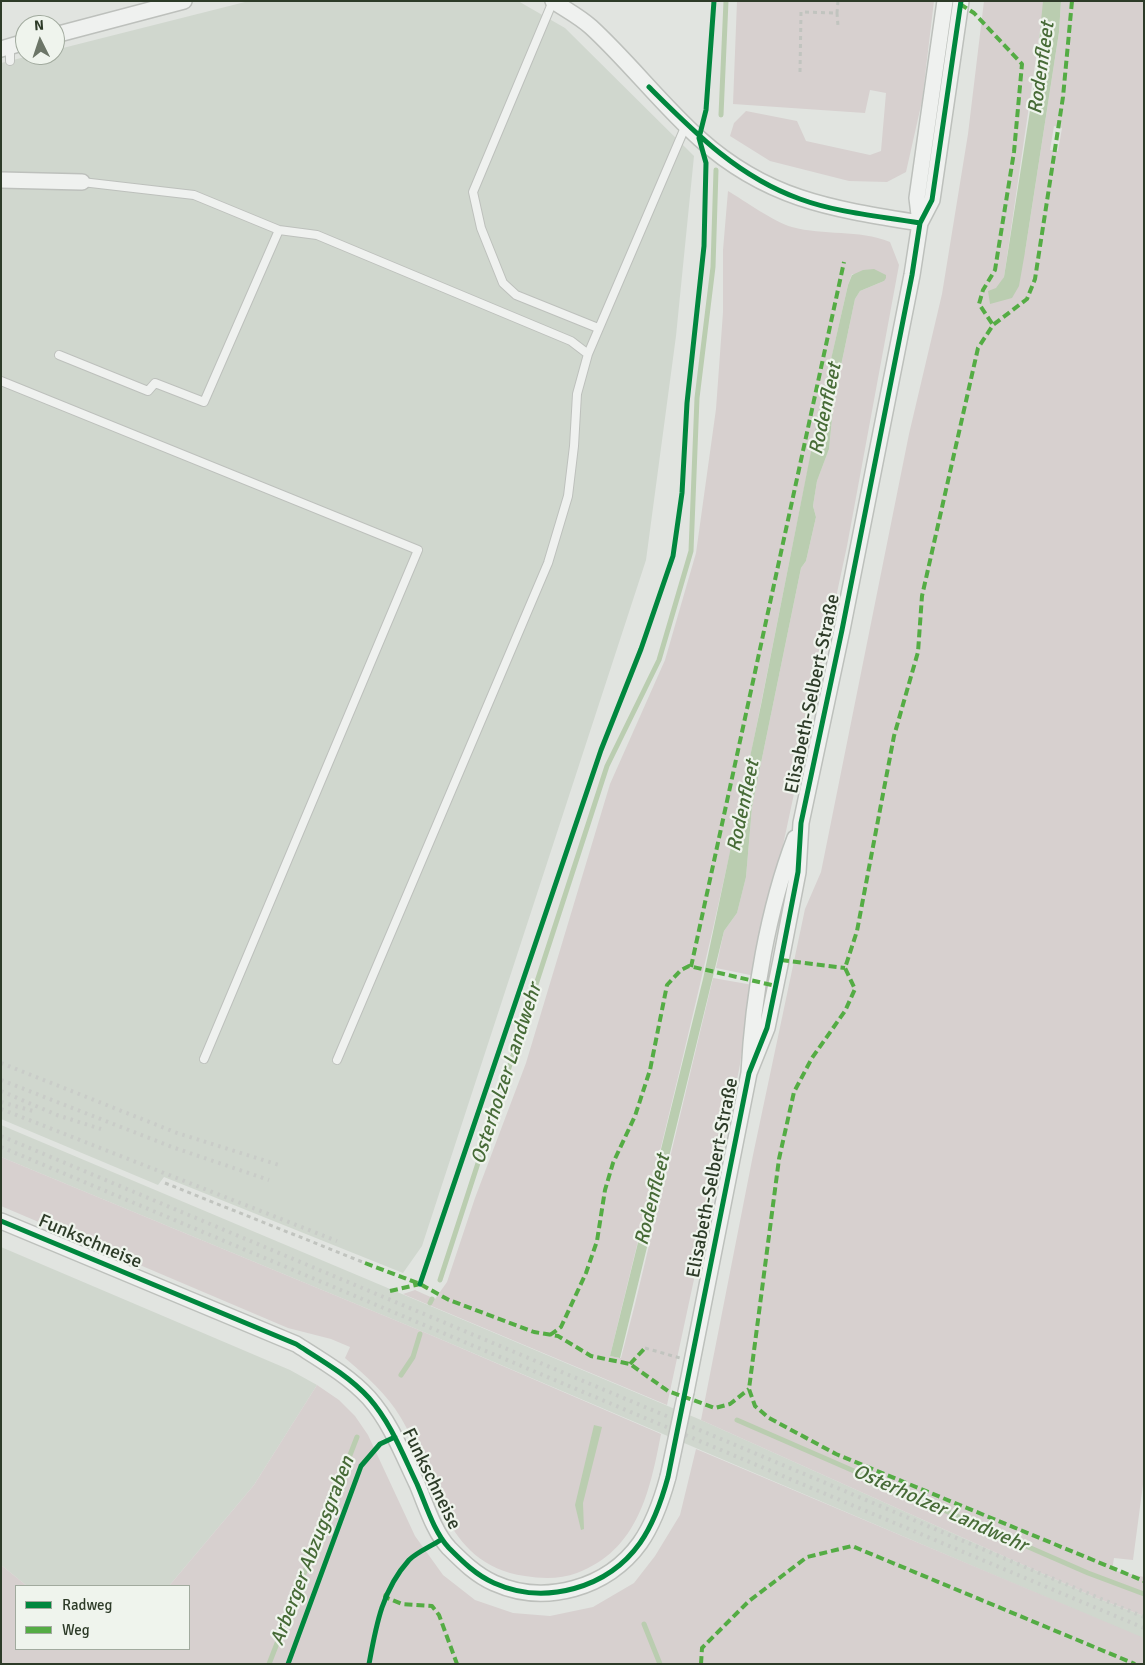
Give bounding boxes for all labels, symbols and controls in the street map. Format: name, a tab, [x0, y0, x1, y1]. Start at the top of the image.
north arrow	[15, 15, 65, 65]
text: N	[34, 17, 44, 34]
water label: Rodenfleet	[1024, 20, 1060, 116]
water label: Rodenfleet	[805, 361, 847, 457]
street label: Elisabeth-Selbert-Straße	[781, 592, 845, 796]
water label: Rodenfleet	[723, 758, 765, 854]
water label: Osterholzer Landwehr	[466, 981, 548, 1167]
street label: Elisabeth-Selbert-Straße	[682, 1076, 744, 1280]
water label: Rodenfleet	[630, 1152, 676, 1248]
street label: Funkschneise	[35, 1210, 145, 1274]
street label: Funkschneise	[397, 1424, 465, 1534]
water label: Arberger Abzugsgraben	[266, 1453, 360, 1649]
water label: Osterholzer Landwehr	[849, 1460, 1031, 1558]
legend	[15, 1585, 190, 1650]
text: Radweg	[62, 1596, 112, 1614]
text: Weg	[62, 1621, 90, 1639]

